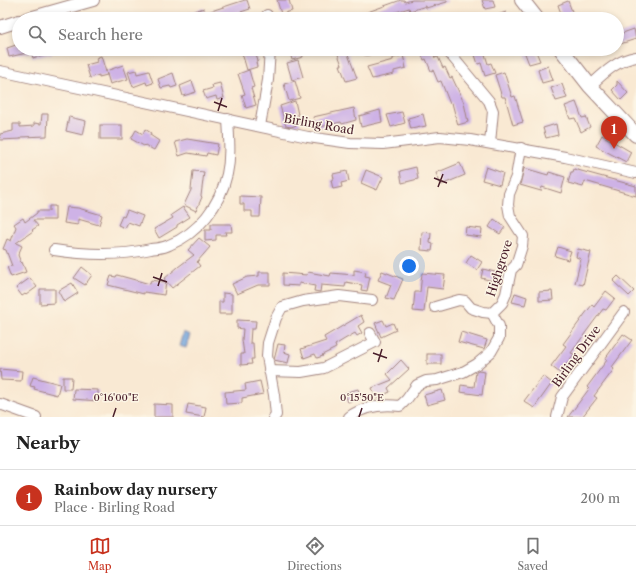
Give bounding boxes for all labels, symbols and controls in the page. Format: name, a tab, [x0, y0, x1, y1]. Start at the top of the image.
search box	[12, 12, 624, 56]
icon: search	[26, 23, 48, 45]
text: Search here	[58, 25, 143, 44]
street label: Birling Road	[283, 110, 356, 138]
pin: 1	[601, 116, 627, 149]
street label: Highgrove	[483, 237, 515, 298]
your location	[399, 256, 419, 276]
street label: Birling Drive	[549, 322, 604, 390]
text: 0°16'00"E	[94, 391, 139, 404]
text: 0°15'50"E	[340, 391, 384, 404]
text: Nearby	[16, 433, 80, 453]
text: Rainbow day nursery	[54, 480, 217, 499]
text: 1	[26, 490, 32, 506]
text: 200 m	[580, 490, 620, 506]
text: Place · Birling Road	[54, 499, 175, 515]
tab: Map	[88, 535, 112, 573]
tab: Directions	[287, 535, 342, 573]
tab: Saved	[518, 535, 548, 573]

